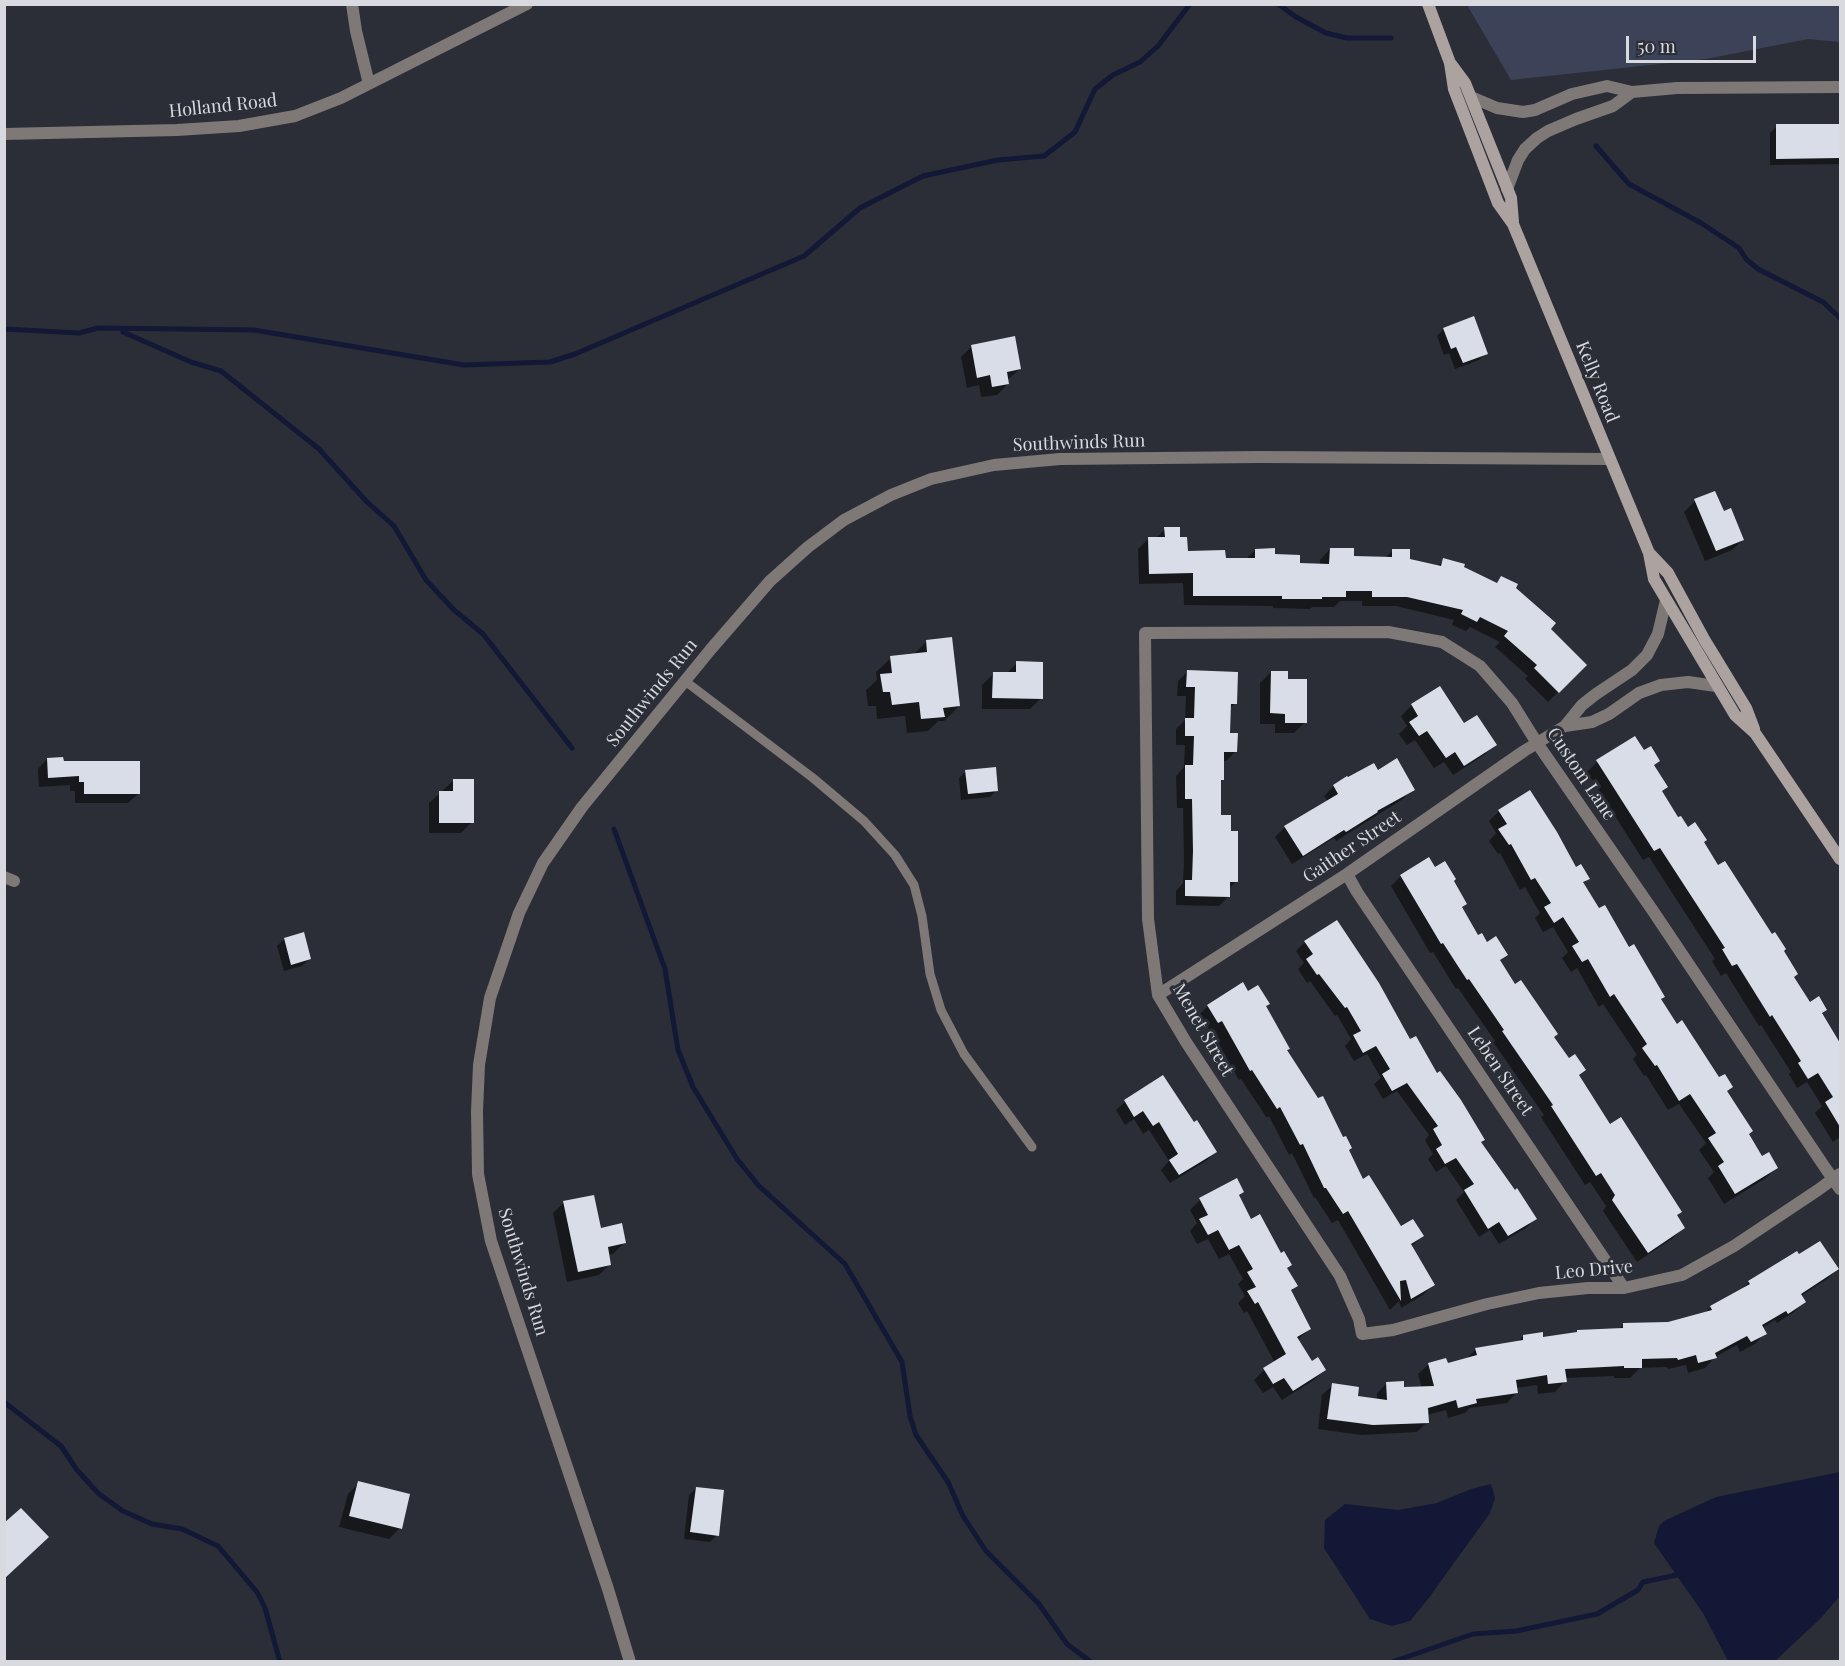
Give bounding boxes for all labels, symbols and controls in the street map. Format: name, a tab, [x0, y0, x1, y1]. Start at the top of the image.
scale bar	[1629, 24, 1760, 62]
text: 50 m	[1637, 34, 1676, 58]
street label: Holland Road	[168, 90, 278, 122]
street label: Kelly Road	[1571, 338, 1623, 426]
street label: Southwinds Run	[1012, 430, 1146, 456]
street label: Southwinds Run	[602, 635, 702, 751]
street label: Custom Lane	[1542, 724, 1620, 824]
street label: Gaither Street	[1299, 806, 1405, 888]
street label: Menet Street	[1168, 980, 1238, 1080]
street label: Leben Street	[1462, 1022, 1538, 1120]
street label: Southwinds Run	[493, 1205, 553, 1339]
street label: Leo Drive	[1554, 1256, 1634, 1284]

